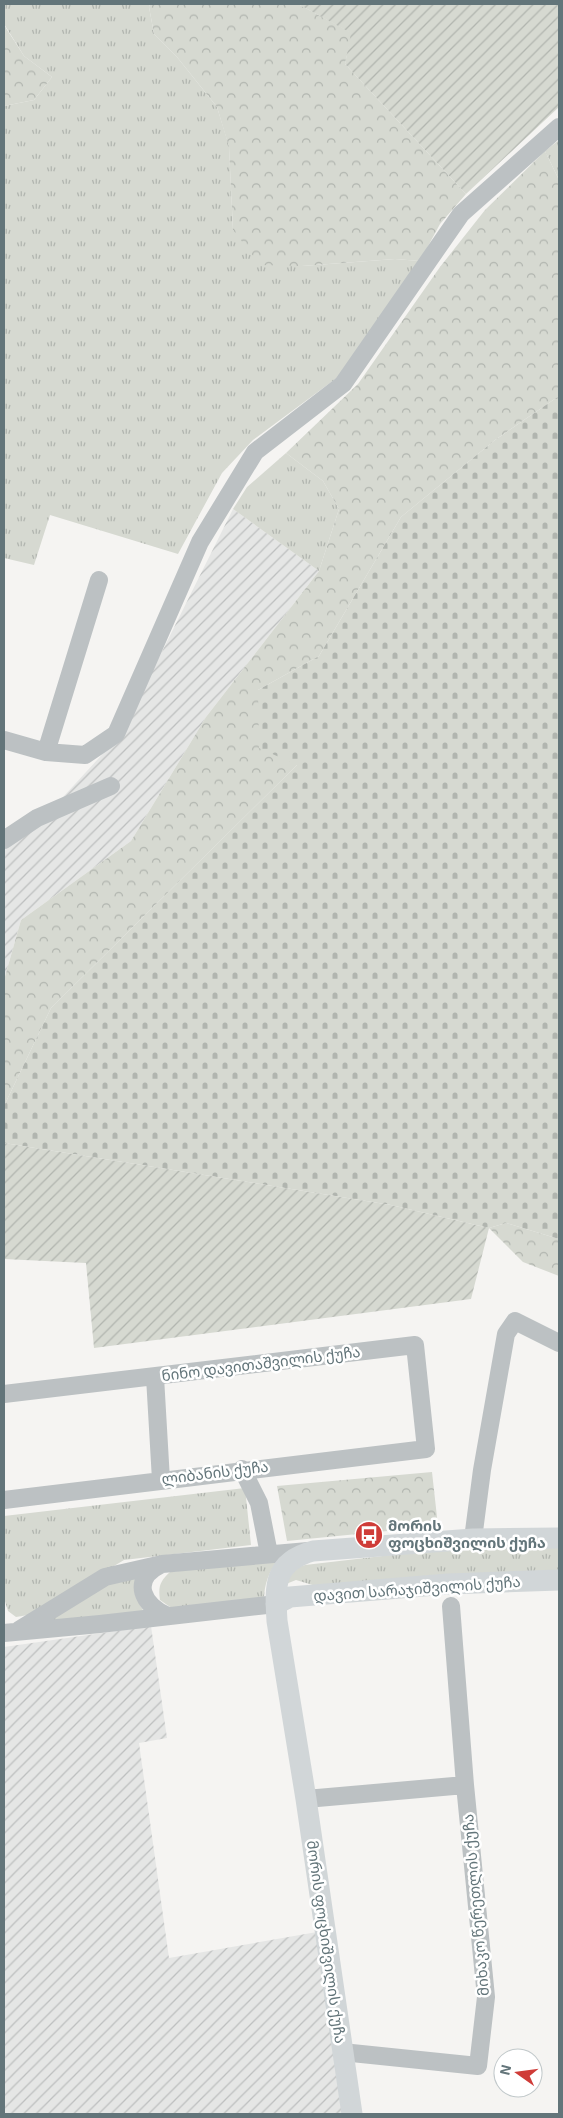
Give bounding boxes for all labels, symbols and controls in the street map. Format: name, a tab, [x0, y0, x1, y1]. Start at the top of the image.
street label: ნინო დავითაშვილის ქუჩა	[160, 1342, 361, 1385]
street label: ლიბანის ქუჩა	[160, 1457, 269, 1488]
place label: მორის ფოცხიშვილის ქუჩა	[388, 1516, 546, 1552]
bus stop icon: მორის ფოცხიშვილის ქუჩა	[354, 1520, 384, 1550]
street label: დავით სარაჯიშვილის ქუჩა	[313, 1572, 521, 1605]
street label: მიხაკო წერეთლის ქუჩა	[458, 1813, 493, 1997]
street label: მორის ფოცხიშვილის ქუჩა	[303, 1839, 350, 2045]
north arrow	[493, 2048, 543, 2098]
text: N	[495, 2063, 514, 2077]

